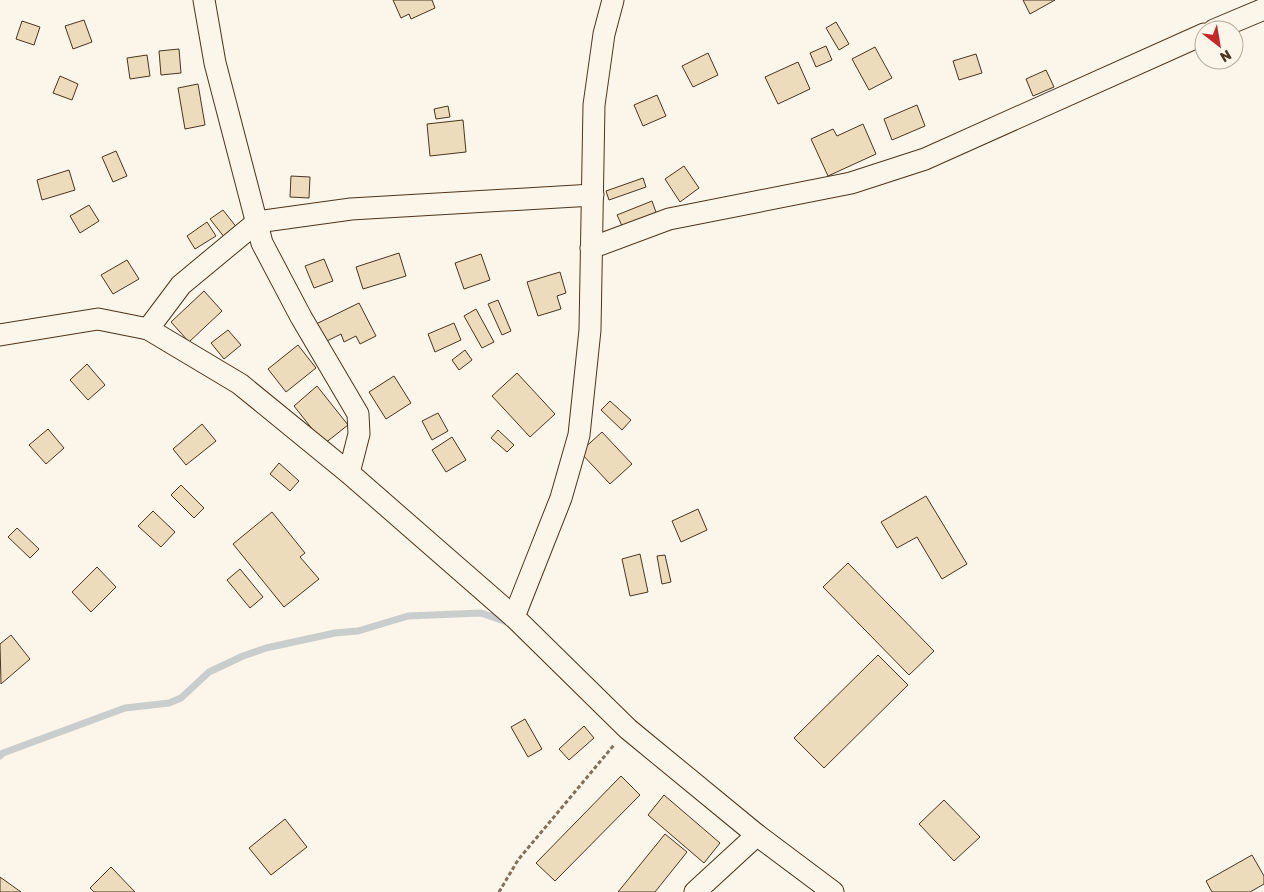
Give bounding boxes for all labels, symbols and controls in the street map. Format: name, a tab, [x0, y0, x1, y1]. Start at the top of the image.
north arrow	[1194, 20, 1244, 70]
text: N	[1217, 46, 1234, 66]

